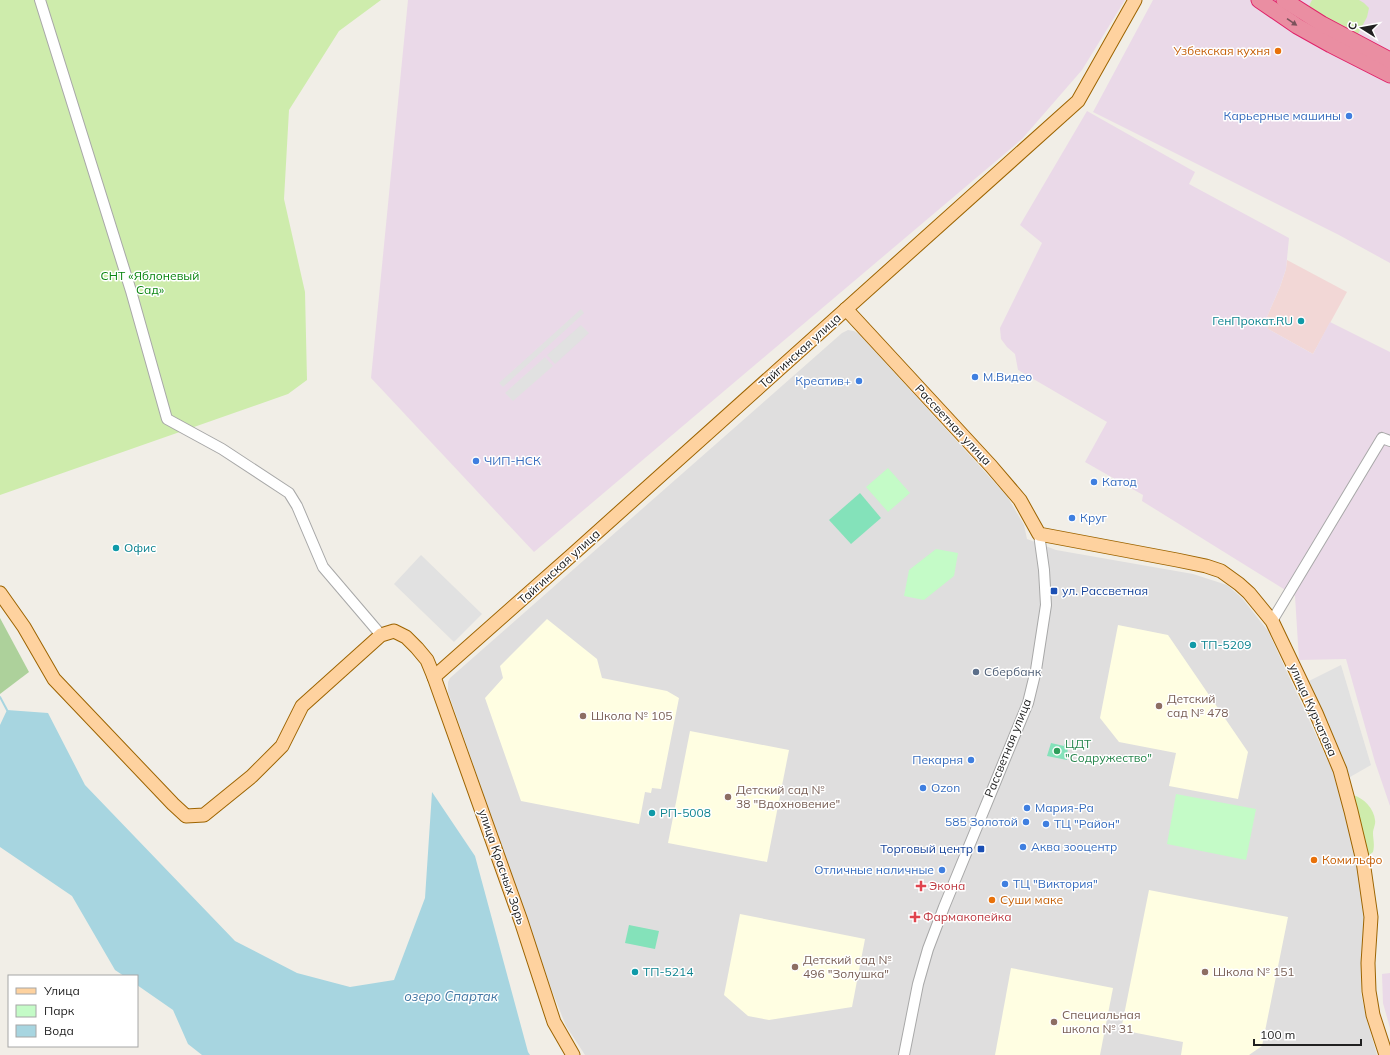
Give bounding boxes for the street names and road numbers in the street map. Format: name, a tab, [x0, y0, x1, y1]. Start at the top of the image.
street label: Тайгинская улица	[756, 310, 844, 391]
street label: Рассветная улица	[912, 381, 995, 468]
street label: Тайгинская улица	[515, 526, 603, 607]
street label: улица Курчатова	[1286, 661, 1341, 759]
street label: Рассветная улица	[981, 696, 1034, 799]
street label: улица Красных Зорь	[476, 807, 529, 927]

